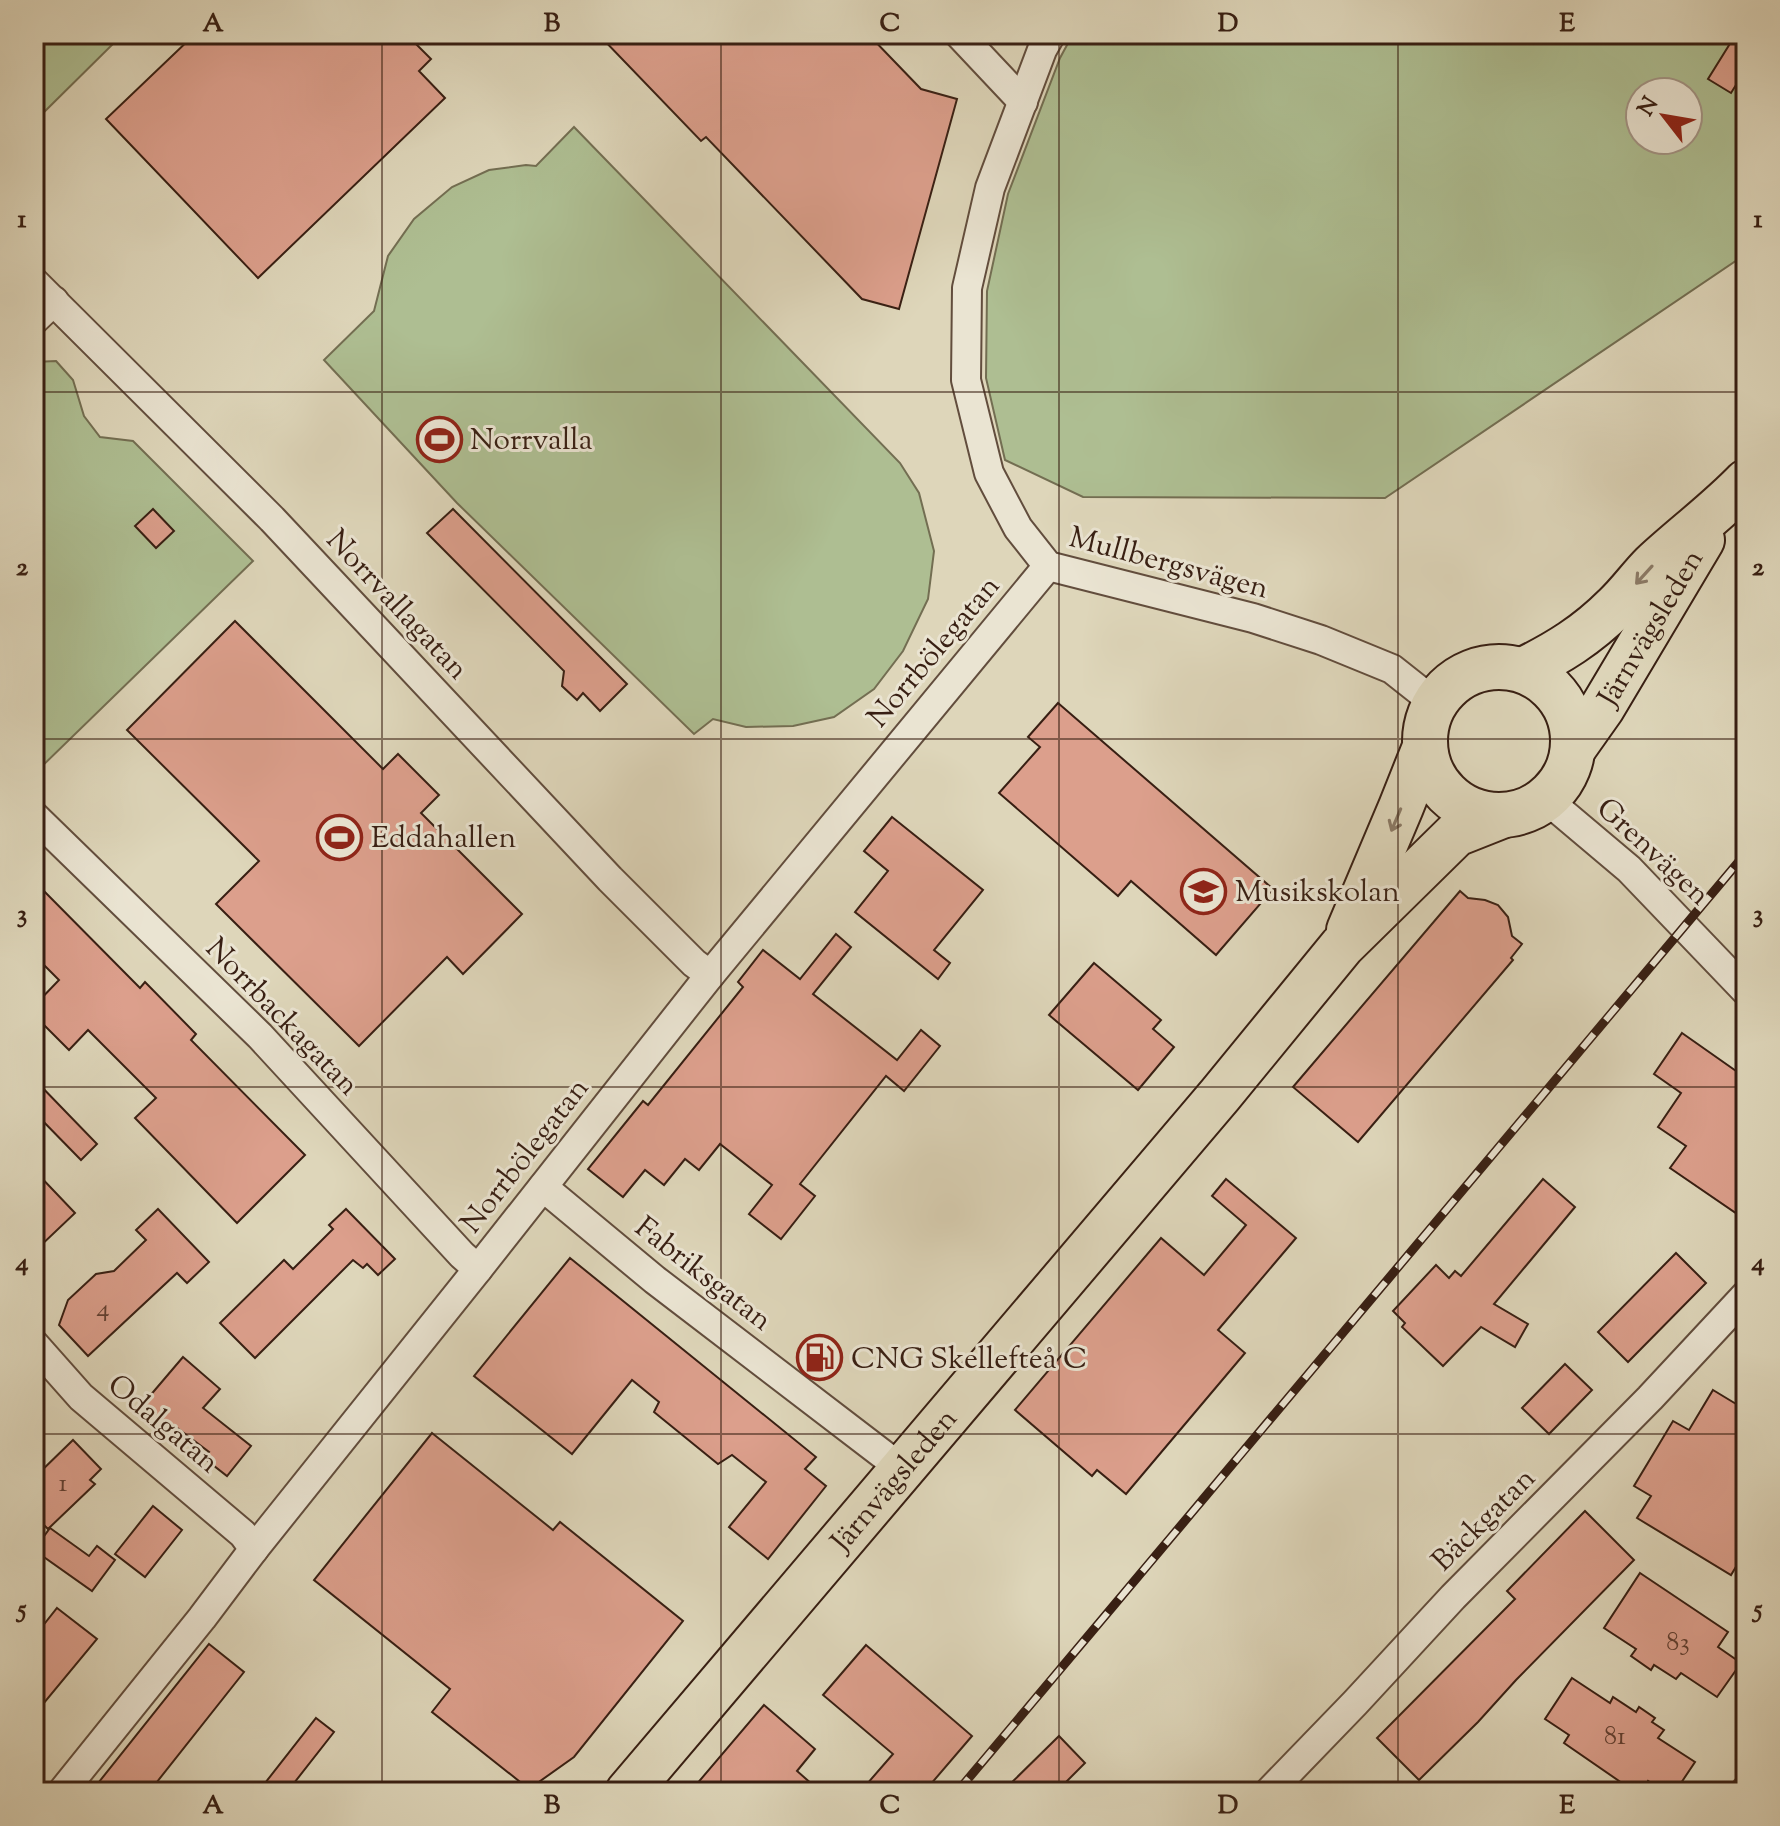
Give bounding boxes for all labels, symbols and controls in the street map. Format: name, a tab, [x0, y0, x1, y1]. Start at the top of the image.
text: A	[202, 6, 224, 43]
text: B	[544, 6, 561, 43]
text: C	[880, 6, 900, 43]
text: D	[1218, 6, 1238, 43]
text: E	[1559, 6, 1575, 43]
north arrow	[1624, 76, 1704, 156]
text: N	[1631, 91, 1668, 123]
text: 1	[18, 202, 27, 239]
text: 1	[1754, 202, 1763, 239]
sports icon: Norrvalla	[415, 415, 463, 463]
place label: Norrvalla	[470, 420, 593, 463]
street label: Mullbergsvägen	[1064, 517, 1273, 612]
street label: Norrvallagatan	[315, 521, 478, 691]
street label: Järnvägsleden	[1588, 542, 1716, 717]
text: 2	[16, 550, 29, 587]
text: 2	[1752, 550, 1765, 587]
one-way arrow	[1636, 565, 1654, 585]
street label: Norrbölegatan	[858, 567, 1012, 738]
street label: Grenvägen	[1586, 789, 1719, 917]
one-way arrow	[1388, 807, 1403, 831]
sports icon: Eddahallen	[316, 813, 364, 861]
place label: Eddahallen	[371, 818, 516, 861]
school or university icon: Musikskolan	[1180, 867, 1228, 915]
place label: Musikskolan	[1235, 872, 1400, 915]
text: 3	[17, 897, 27, 934]
text: 3	[1753, 897, 1763, 934]
street label: Norrbackagatan	[194, 929, 368, 1107]
street label: Norrbölegatan	[452, 1069, 601, 1243]
street label: Fabriksgatan	[625, 1208, 781, 1343]
text: 4	[14, 1245, 29, 1282]
text: 4	[1750, 1245, 1765, 1282]
house number: 4	[96, 1291, 110, 1328]
fuel station icon: CNG Skellefteå C	[796, 1334, 844, 1382]
place label: CNG Skellefteå C	[851, 1339, 1087, 1382]
street label: Odalgatan	[97, 1365, 228, 1485]
street label: Järnvägsleden	[821, 1400, 969, 1564]
street label: Bäckgatan	[1423, 1459, 1547, 1582]
house number: 1	[59, 1466, 68, 1503]
text: 5	[16, 1592, 27, 1629]
text: 5	[1752, 1592, 1763, 1629]
house number: 83	[1666, 1625, 1690, 1662]
house number: 81	[1604, 1719, 1626, 1756]
text: A	[202, 1788, 224, 1825]
text: B	[544, 1788, 561, 1825]
text: C	[880, 1788, 900, 1825]
text: D	[1218, 1788, 1238, 1825]
text: E	[1559, 1788, 1575, 1825]

